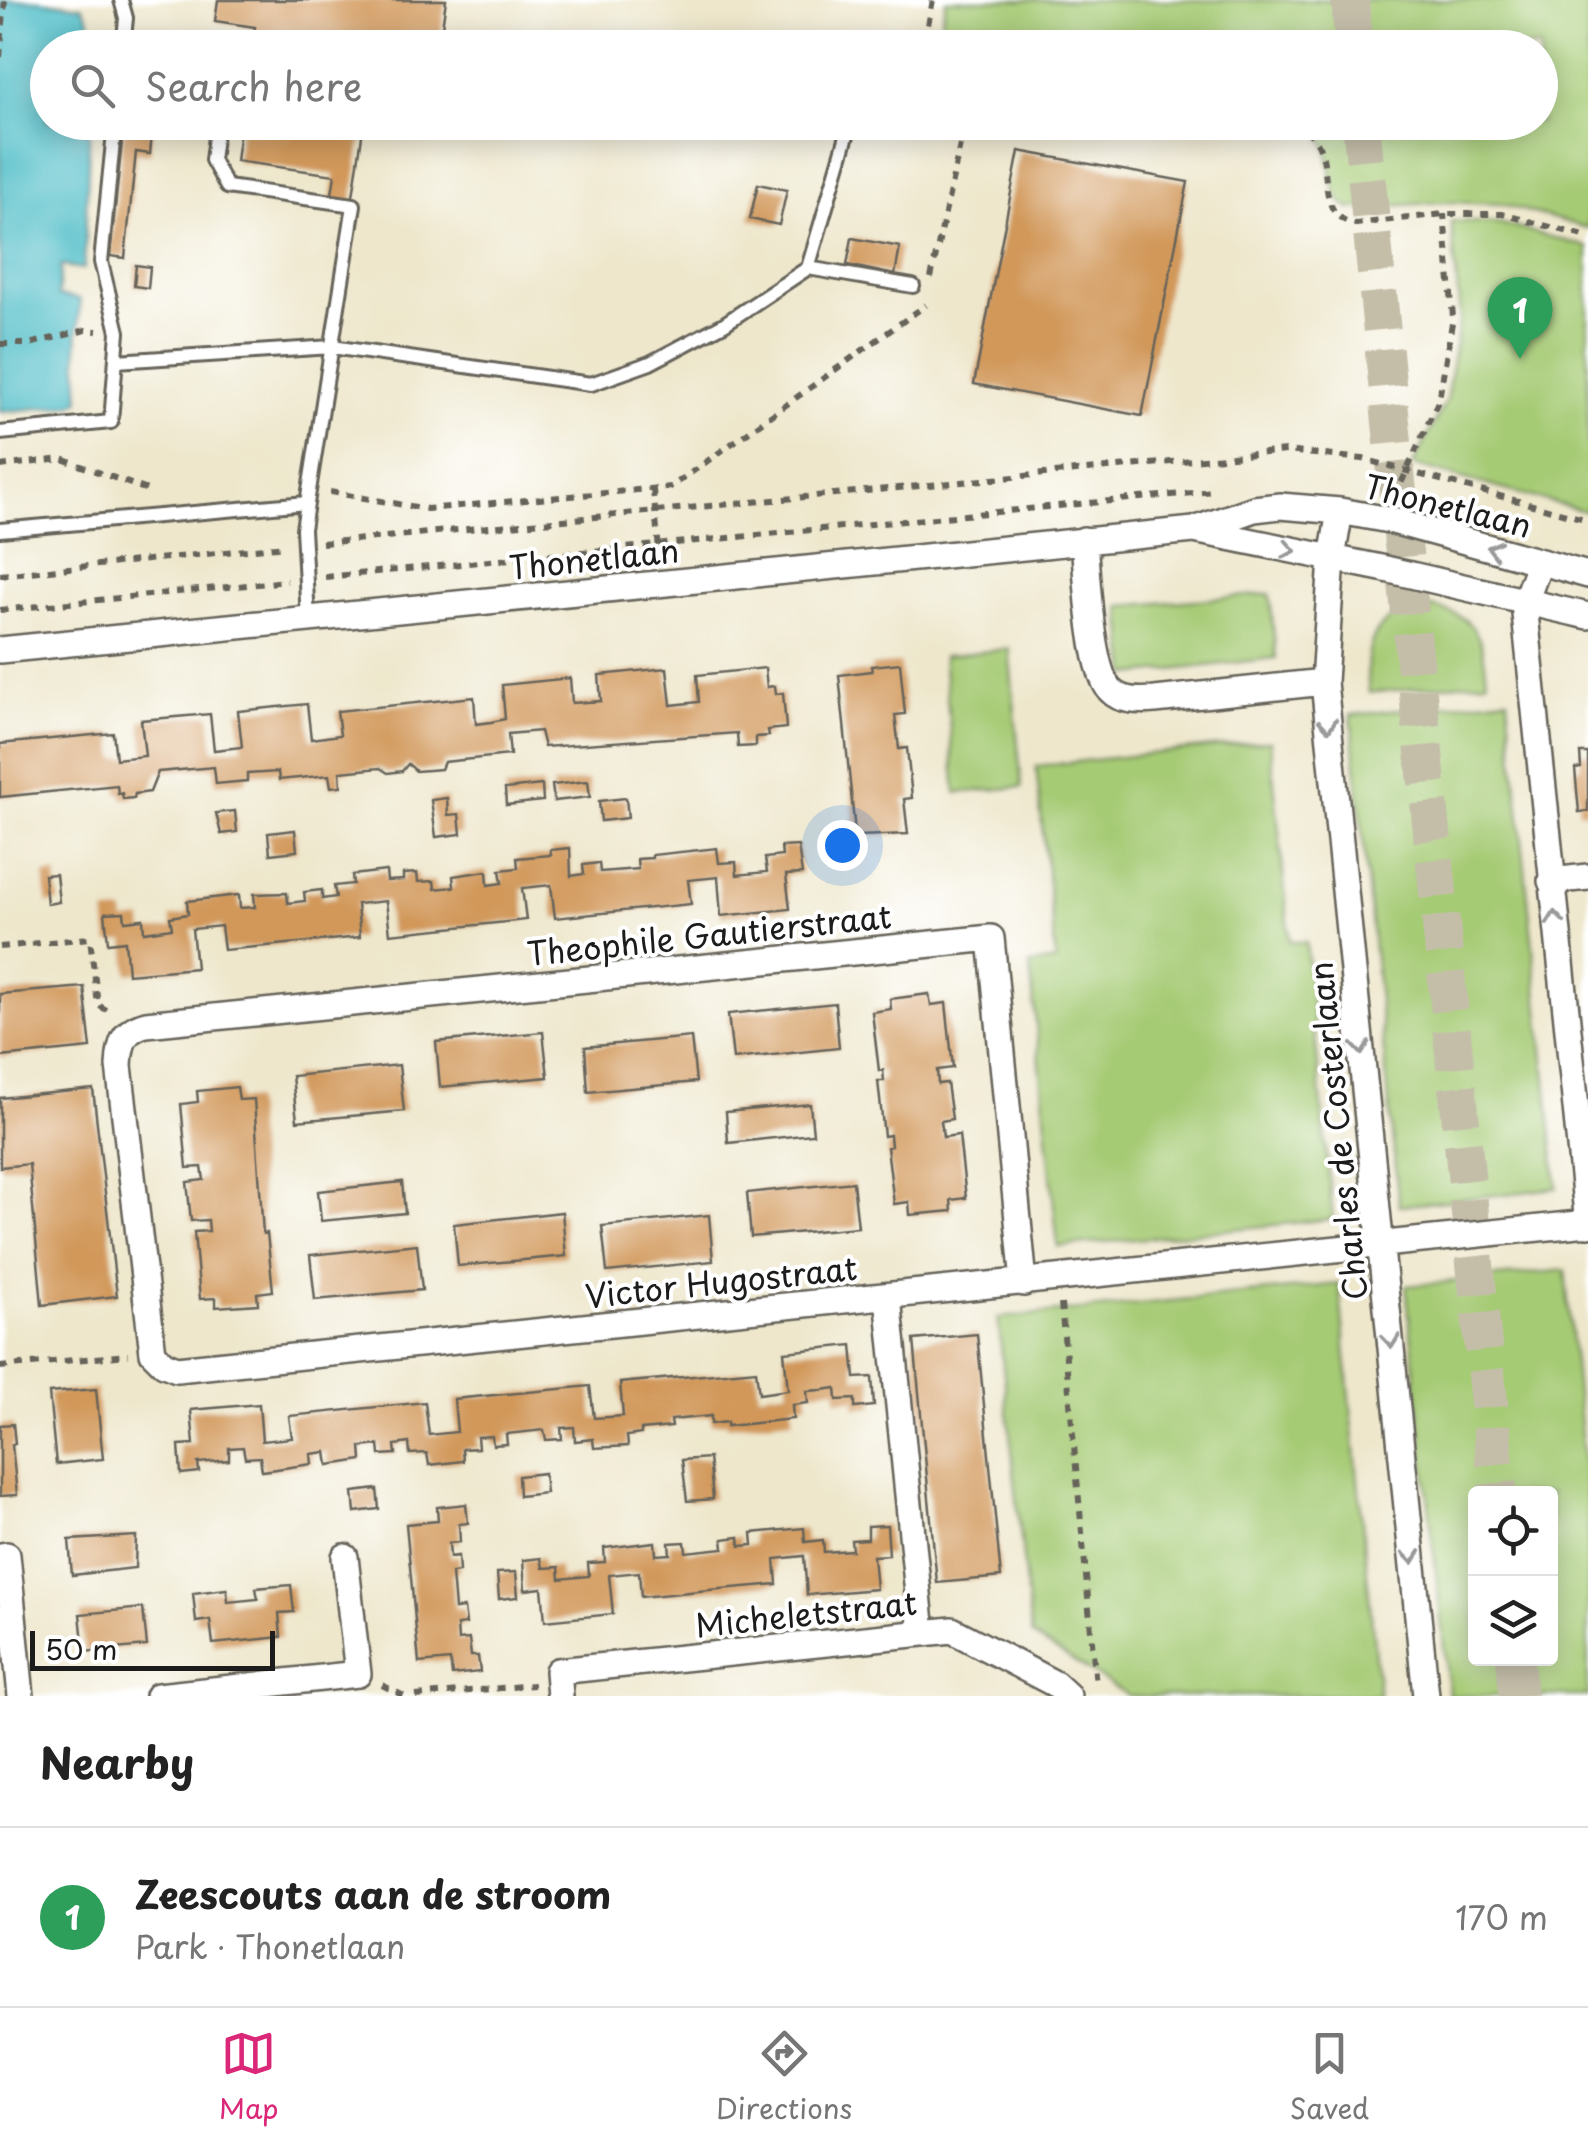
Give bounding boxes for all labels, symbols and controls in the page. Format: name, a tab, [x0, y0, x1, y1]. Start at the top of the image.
search box	[30, 30, 1558, 140]
text: Search here	[145, 57, 362, 114]
icon: search	[65, 58, 120, 113]
pin: 1	[1488, 276, 1552, 359]
street label: Thonetlaan	[1359, 461, 1537, 549]
street label: Thonetlaan	[507, 525, 681, 591]
one-way arrow	[1281, 539, 1297, 560]
one-way arrow	[1486, 540, 1503, 561]
one-way arrow	[1317, 718, 1338, 734]
your location	[817, 820, 868, 871]
street label: Theophile Gautierstraat	[524, 891, 894, 977]
one-way arrow	[1545, 910, 1567, 926]
street label: Charles de Costerlaan	[1295, 959, 1379, 1303]
one-way arrow	[1350, 1041, 1371, 1057]
street label: Victor Hugostraat	[583, 1243, 859, 1319]
one-way arrow	[1379, 1333, 1401, 1349]
map controls	[1468, 1486, 1558, 1666]
button: locate	[1468, 1486, 1558, 1576]
one-way arrow	[1401, 1550, 1423, 1566]
button: layers	[1468, 1576, 1558, 1666]
street label: Micheletstraat	[693, 1578, 919, 1648]
scale bar	[30, 1626, 275, 1670]
text: 50 m	[45, 1627, 118, 1670]
text: Nearby	[40, 1730, 194, 1793]
text: Zeescouts aan de stroom	[135, 1865, 611, 1922]
text: 1	[65, 1893, 80, 1941]
text: 170 m	[1455, 1893, 1548, 1941]
text: Park · Thonetlaan	[135, 1922, 405, 1970]
tab: Map	[219, 2026, 279, 2129]
tab: Directions	[716, 2026, 852, 2129]
tab: Saved	[1290, 2026, 1369, 2129]

